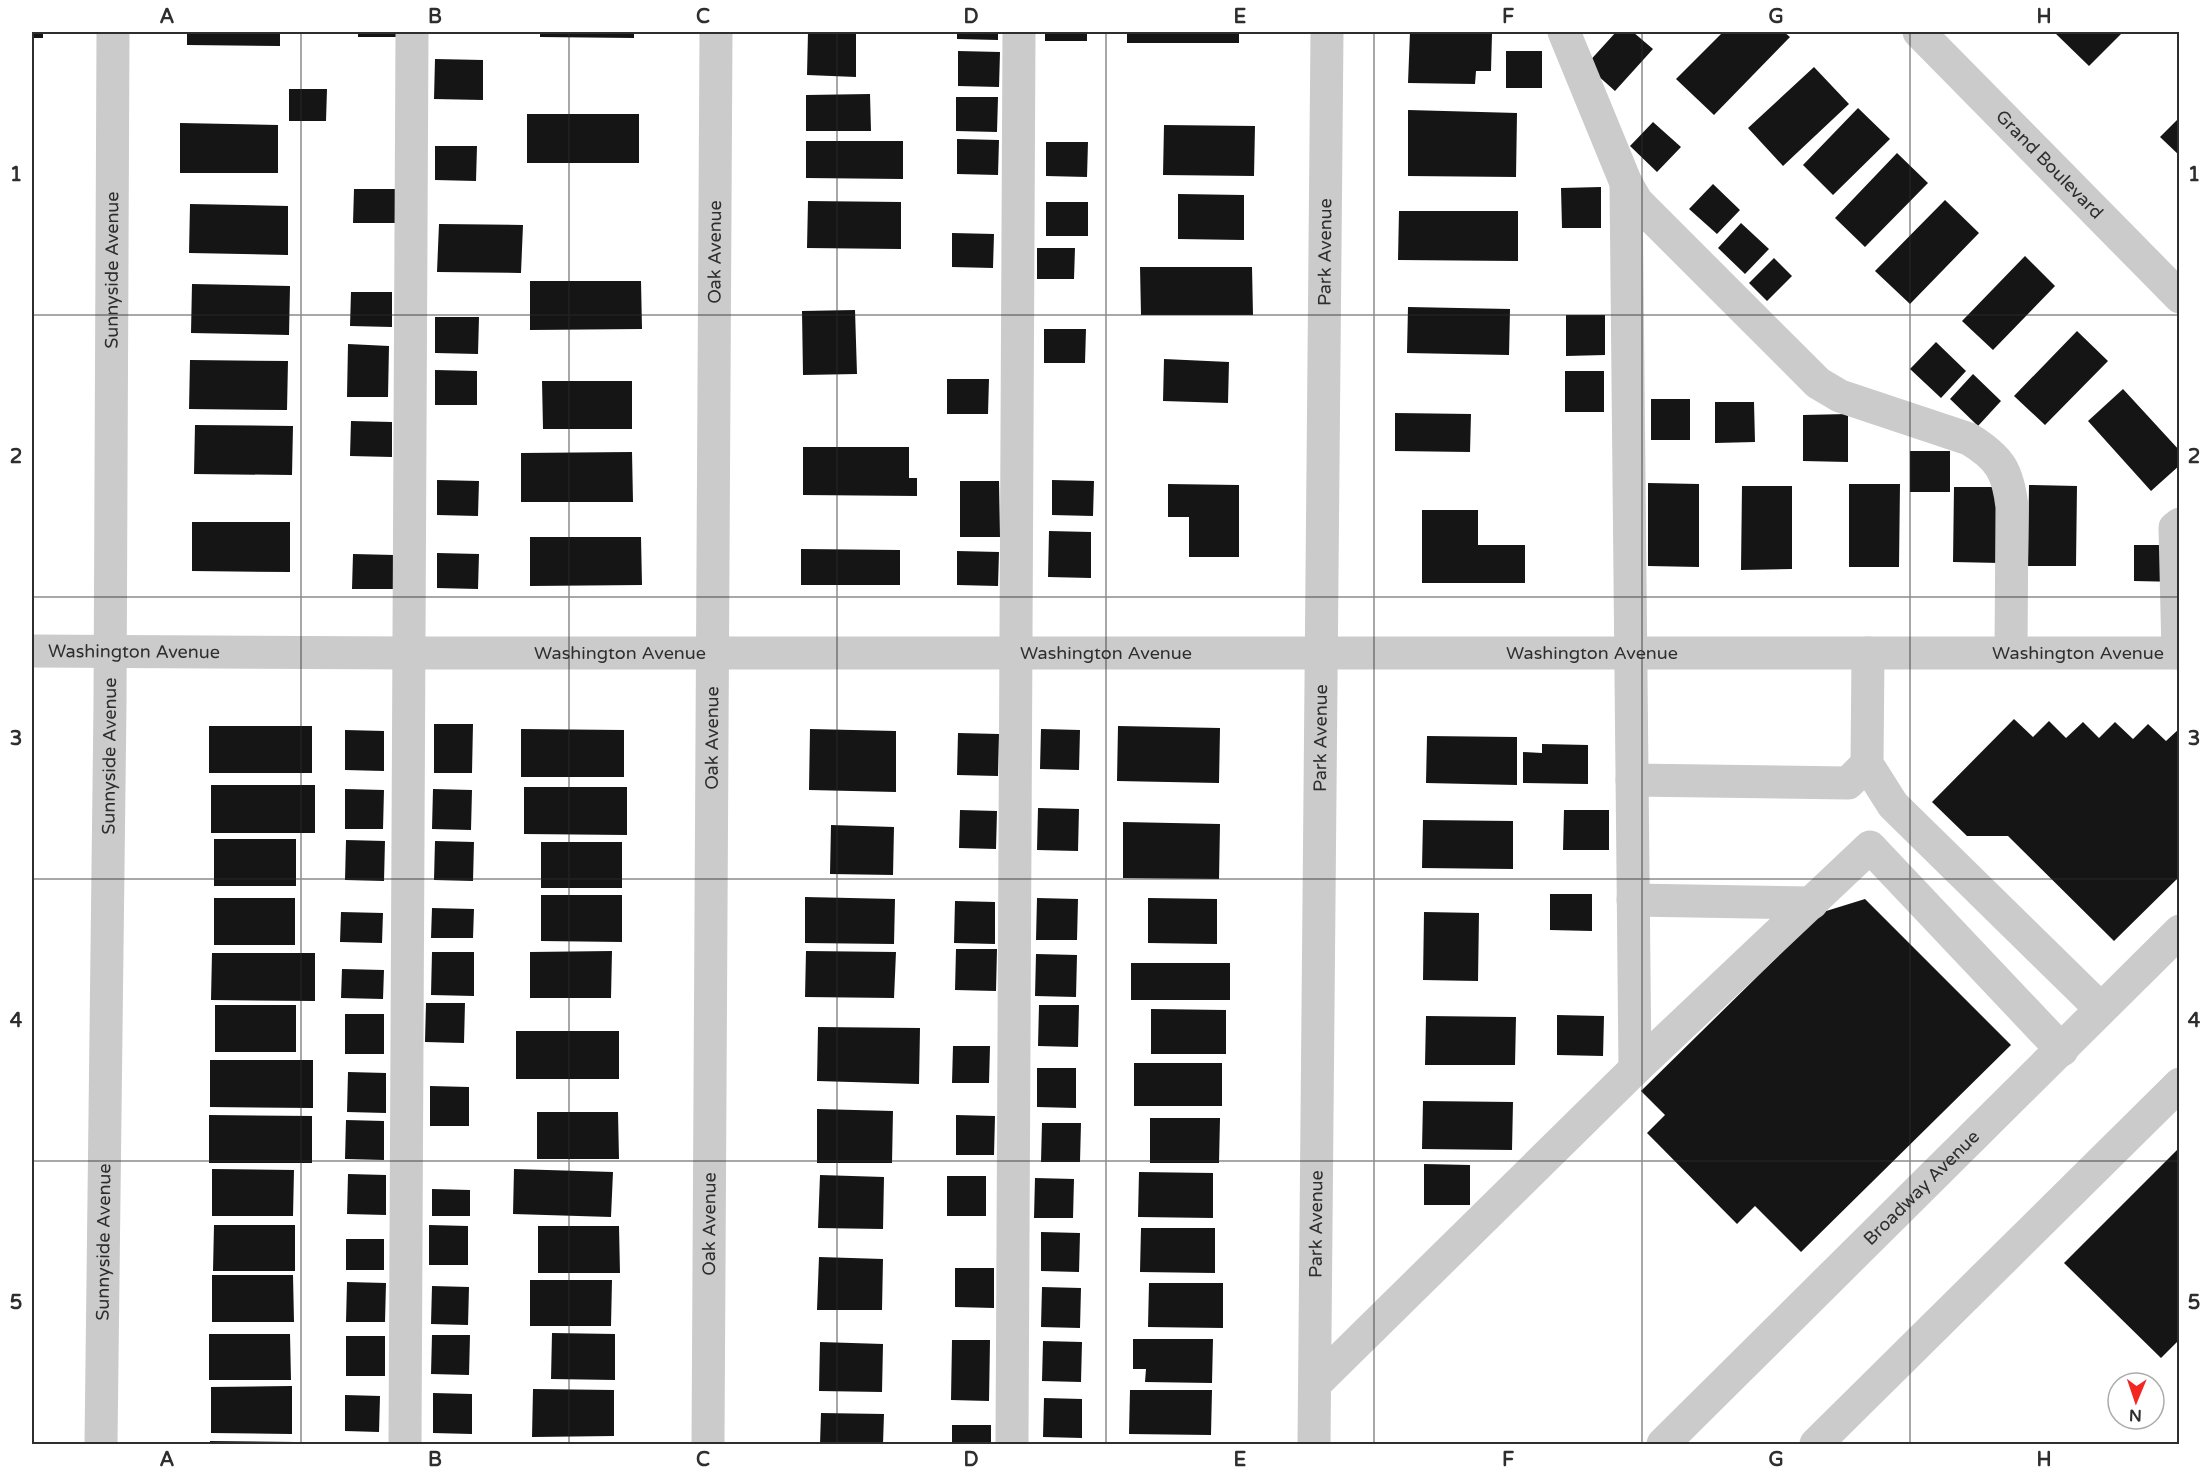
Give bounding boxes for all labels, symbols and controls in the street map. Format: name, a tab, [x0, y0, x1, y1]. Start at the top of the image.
text: A	[160, 5, 175, 29]
text: B	[428, 5, 442, 29]
text: C	[696, 5, 710, 29]
text: D	[963, 5, 979, 29]
text: E	[1234, 5, 1247, 29]
text: F	[1502, 5, 1514, 29]
text: G	[1768, 5, 1784, 29]
text: H	[2036, 5, 2052, 29]
street label: Grand Boulevard	[1991, 105, 2108, 224]
text: 1	[10, 163, 22, 187]
text: 1	[2188, 163, 2200, 187]
street label: Sunnyside Avenue	[101, 191, 123, 349]
street label: Park Avenue	[1313, 198, 1336, 306]
street label: Oak Avenue	[703, 200, 726, 304]
text: 2	[10, 445, 22, 469]
text: 2	[2188, 445, 2200, 469]
street label: Washington Avenue	[48, 640, 220, 663]
street label: Washington Avenue	[534, 642, 706, 664]
street label: Washington Avenue	[1020, 642, 1192, 664]
street label: Washington Avenue	[1506, 642, 1678, 664]
street label: Washington Avenue	[1992, 642, 2164, 664]
street label: Sunnyside Avenue	[97, 677, 121, 835]
street label: Park Avenue	[1309, 684, 1332, 792]
street label: Oak Avenue	[701, 686, 723, 790]
text: 3	[10, 727, 22, 751]
text: 3	[2188, 727, 2200, 751]
text: 4	[10, 1009, 23, 1033]
text: 4	[2188, 1009, 2201, 1033]
street label: Broadway Avenue	[1859, 1125, 1984, 1250]
street label: Sunnyside Avenue	[92, 1163, 115, 1321]
street label: Park Avenue	[1305, 1170, 1328, 1278]
street label: Oak Avenue	[698, 1172, 721, 1276]
text: 5	[10, 1291, 22, 1315]
text: 5	[2188, 1291, 2200, 1315]
north arrow	[2106, 1371, 2166, 1431]
text: N	[2129, 1405, 2142, 1425]
text: A	[160, 1448, 175, 1472]
text: B	[428, 1448, 442, 1472]
text: C	[696, 1448, 710, 1472]
text: D	[963, 1448, 979, 1472]
text: E	[1234, 1448, 1247, 1472]
text: F	[1502, 1448, 1514, 1472]
text: G	[1768, 1448, 1784, 1472]
text: H	[2036, 1448, 2052, 1472]

